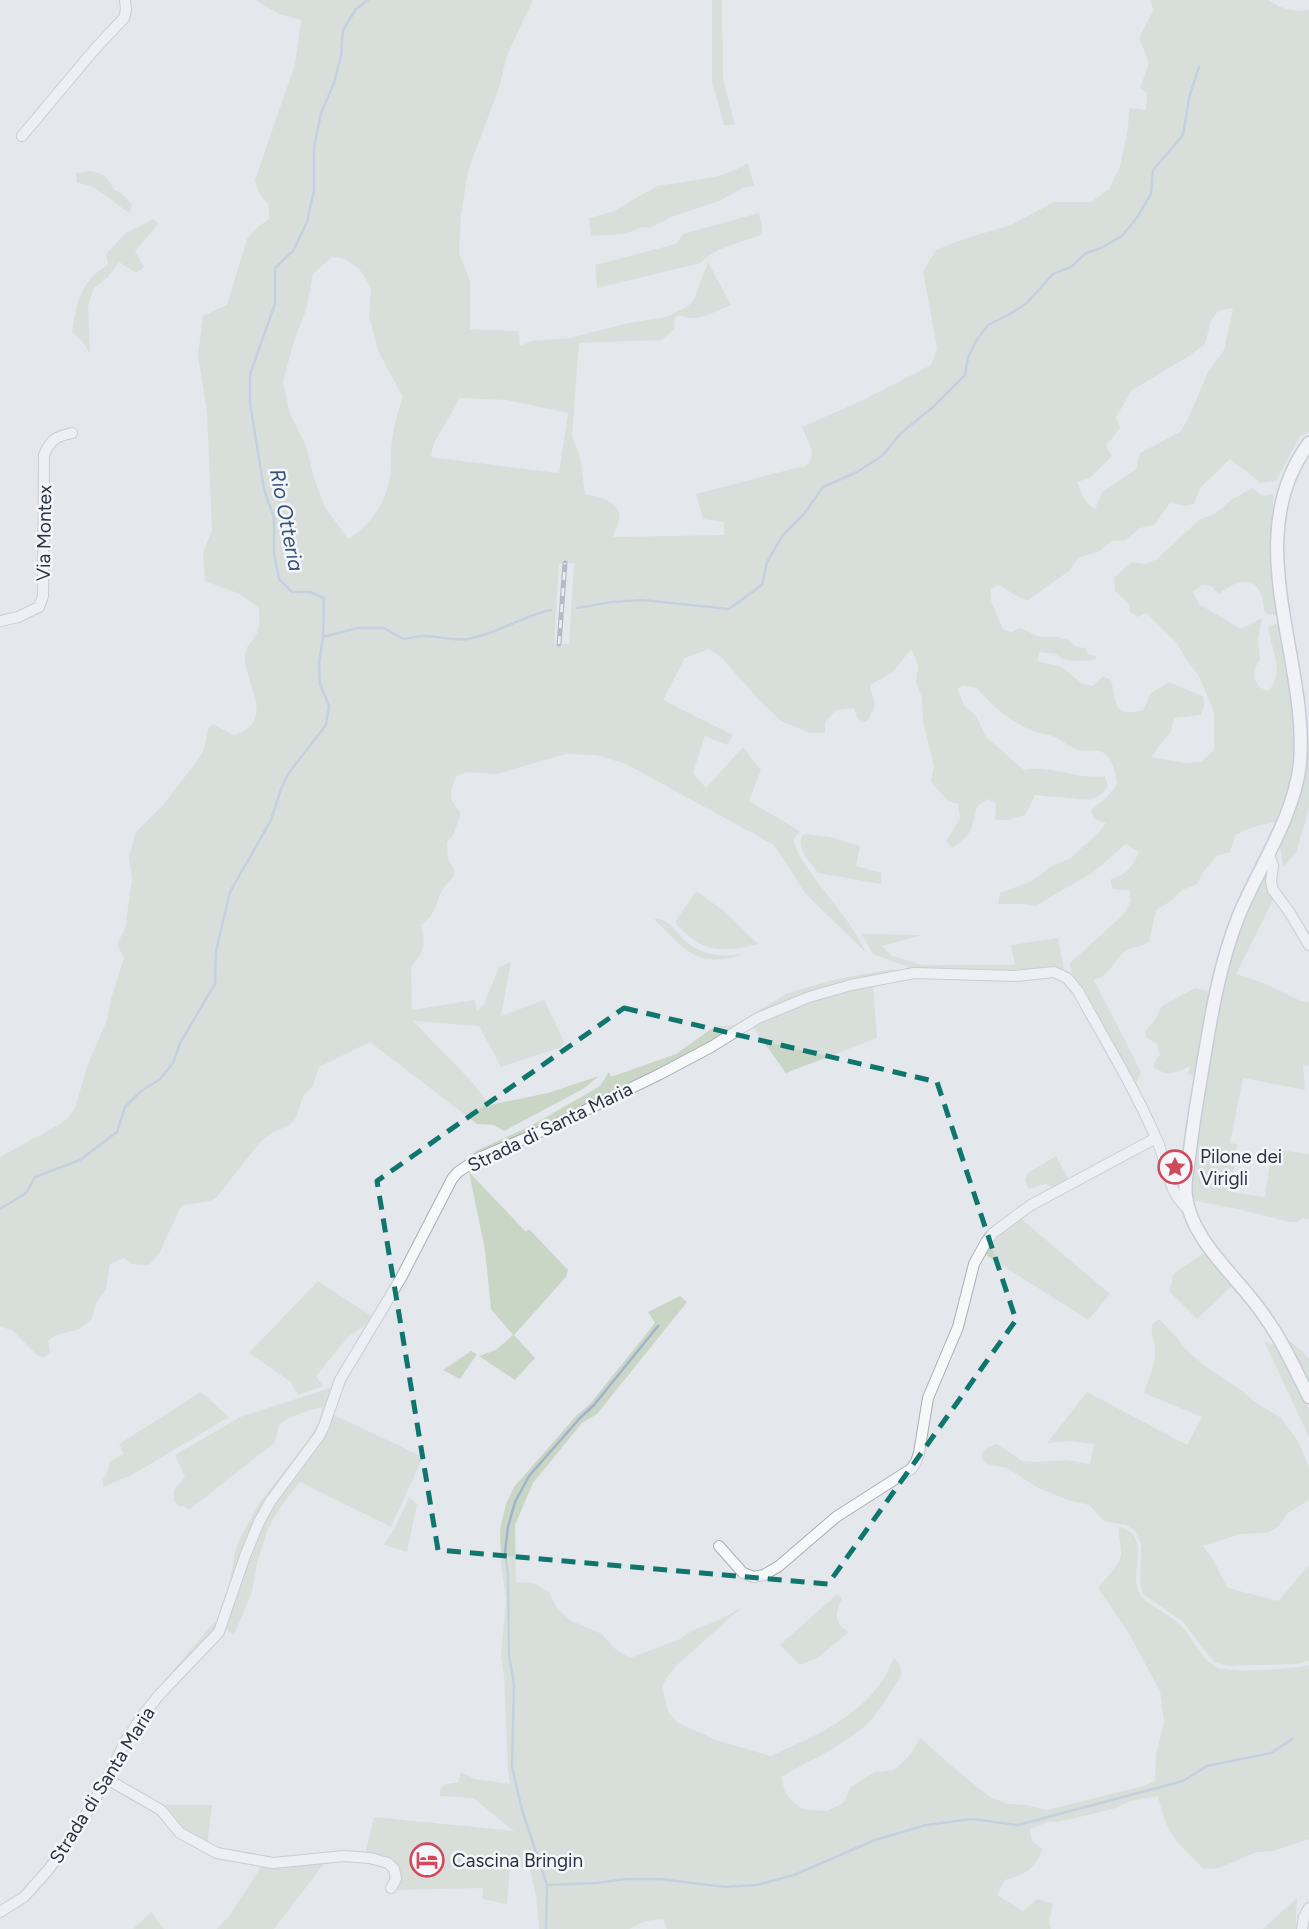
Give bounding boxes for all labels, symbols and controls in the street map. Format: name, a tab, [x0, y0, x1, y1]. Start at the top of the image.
water label: Rio Otteria	[265, 467, 309, 573]
street label: Via Montex	[32, 485, 56, 581]
street label: Strada di Santa Maria	[464, 1077, 636, 1177]
place label: Pilone dei Virigli	[1200, 1145, 1282, 1190]
place icon: Pilone dei Virigli	[1156, 1148, 1194, 1186]
street label: Strada di Santa Maria	[44, 1702, 160, 1868]
hotel icon: Cascina Bringin	[408, 1841, 446, 1879]
place label: Cascina Bringin	[452, 1849, 583, 1872]

